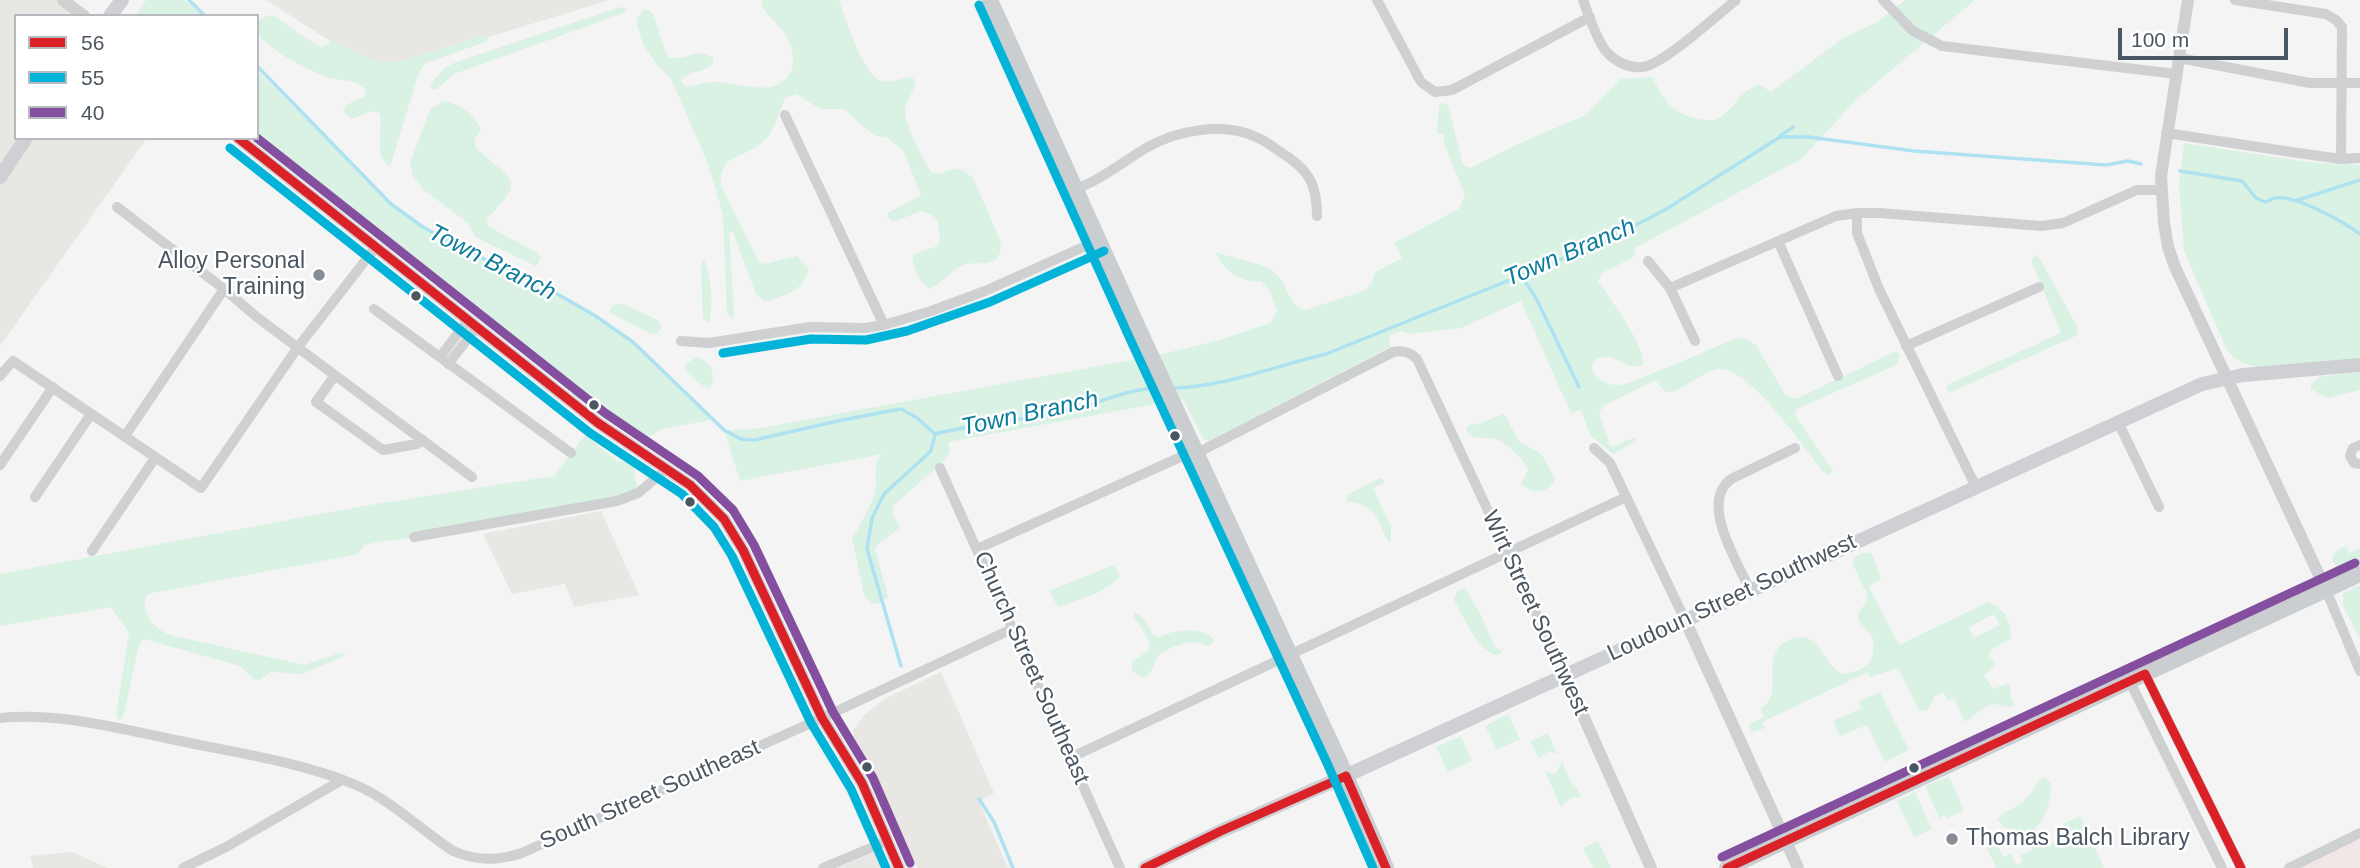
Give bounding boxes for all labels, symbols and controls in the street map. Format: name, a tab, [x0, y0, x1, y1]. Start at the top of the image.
legend	[14, 14, 259, 140]
scale bar	[2122, 14, 2292, 58]
text: 100 m	[2131, 28, 2189, 51]
text: 56	[81, 31, 104, 54]
text: 55	[81, 66, 104, 89]
text: 40	[81, 101, 104, 124]
water label: Town Branch	[1500, 213, 1640, 293]
water label: Town Branch	[423, 219, 561, 307]
place label: Alloy Personal Training	[158, 248, 305, 302]
marker: Alloy Personal Training	[311, 267, 327, 283]
unlabelled marker	[409, 289, 423, 303]
water label: Town Branch	[959, 385, 1101, 443]
unlabelled marker	[587, 398, 601, 412]
unlabelled marker	[1168, 429, 1182, 443]
unlabelled marker	[683, 495, 697, 509]
street label: Wirt Street Southwest	[1475, 506, 1595, 720]
street label: Loudoun Street Southwest	[1603, 528, 1861, 668]
street label: Church Street Southeast	[967, 547, 1095, 789]
street label: South Street Southeast	[536, 734, 764, 856]
unlabelled marker	[860, 760, 874, 774]
unlabelled marker	[1907, 761, 1921, 775]
place label: Thomas Balch Library	[1966, 825, 2190, 853]
marker: Thomas Balch Library	[1944, 831, 1960, 847]

